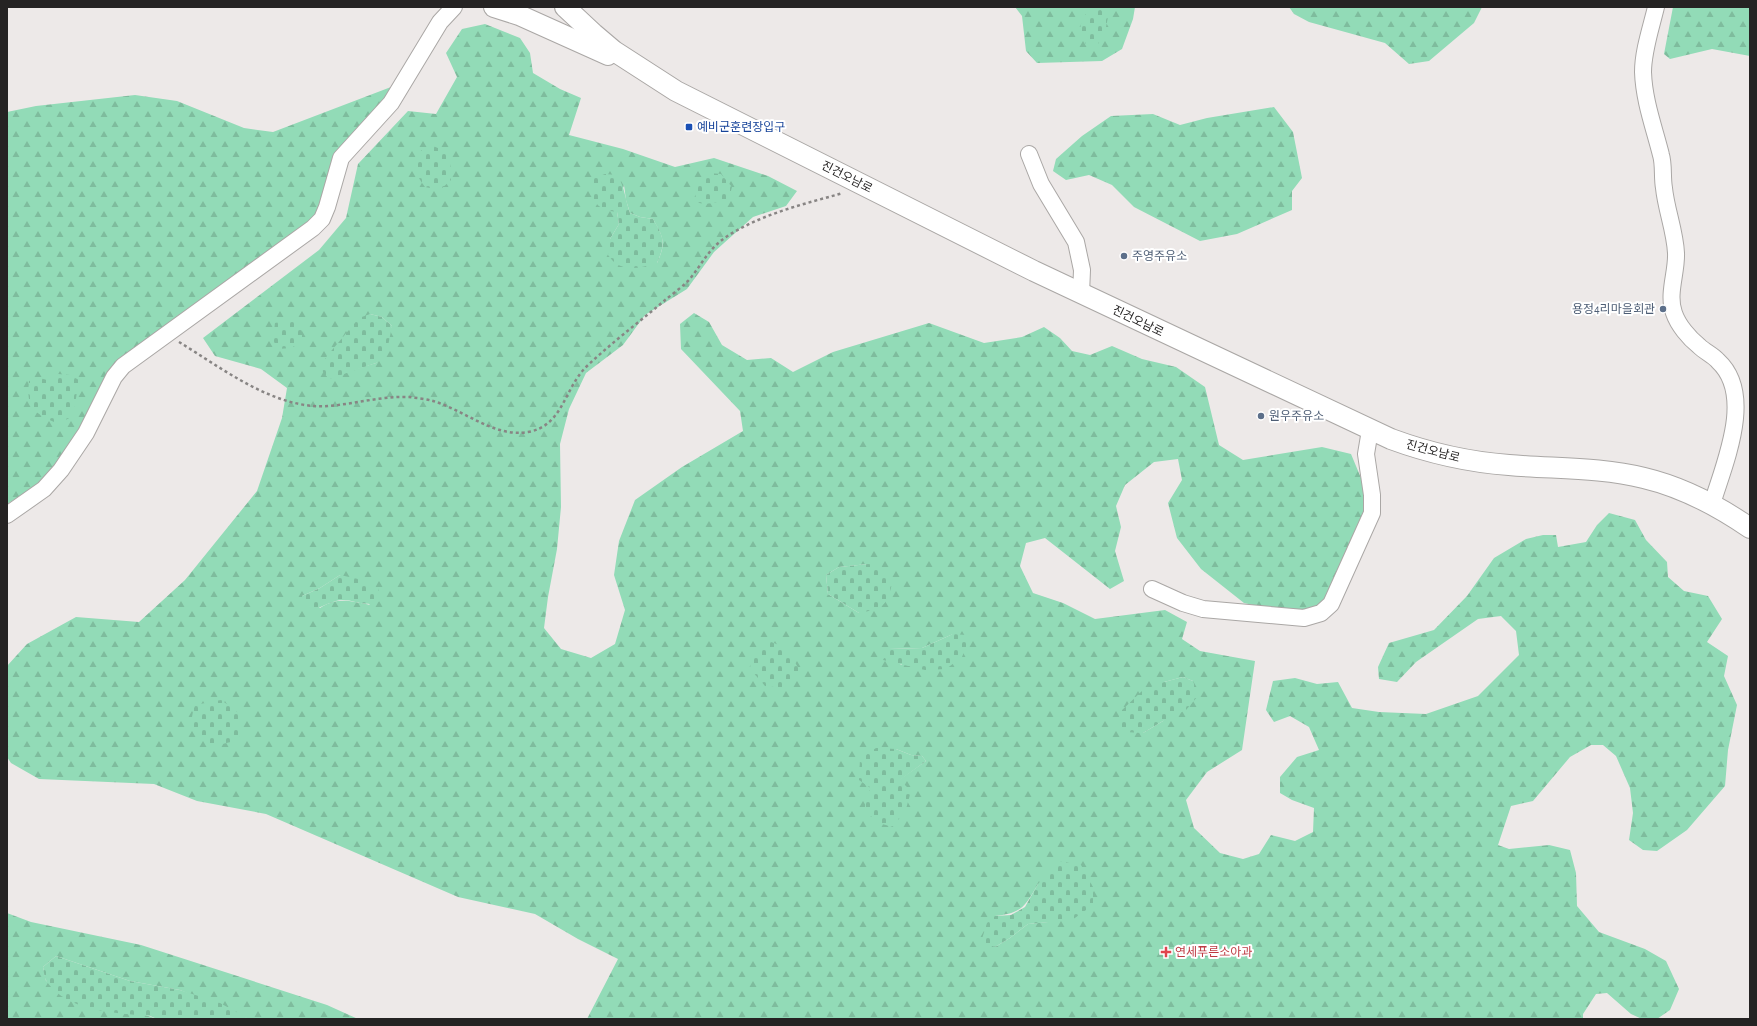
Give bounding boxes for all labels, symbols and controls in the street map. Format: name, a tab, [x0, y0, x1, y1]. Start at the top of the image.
place label: 예비군훈련장입구	[697, 121, 785, 133]
marker: 예비군훈련장입구	[684, 122, 694, 132]
street label: 진건오남로	[820, 159, 874, 195]
place label: 주영주유소	[1132, 250, 1187, 262]
marker: 주영주유소	[1119, 251, 1129, 261]
place label: 용정4리마을회관	[1572, 303, 1655, 315]
street label: 진건오남로	[1111, 304, 1165, 338]
marker: 용정4리마을회관	[1658, 304, 1668, 314]
place label: 원우주유소	[1269, 410, 1324, 422]
marker: 원우주유소	[1256, 411, 1266, 421]
street label: 진건오남로	[1405, 438, 1461, 464]
marker: 연세푸른소아과	[1160, 946, 1172, 958]
place label: 연세푸른소아과	[1175, 946, 1252, 958]

